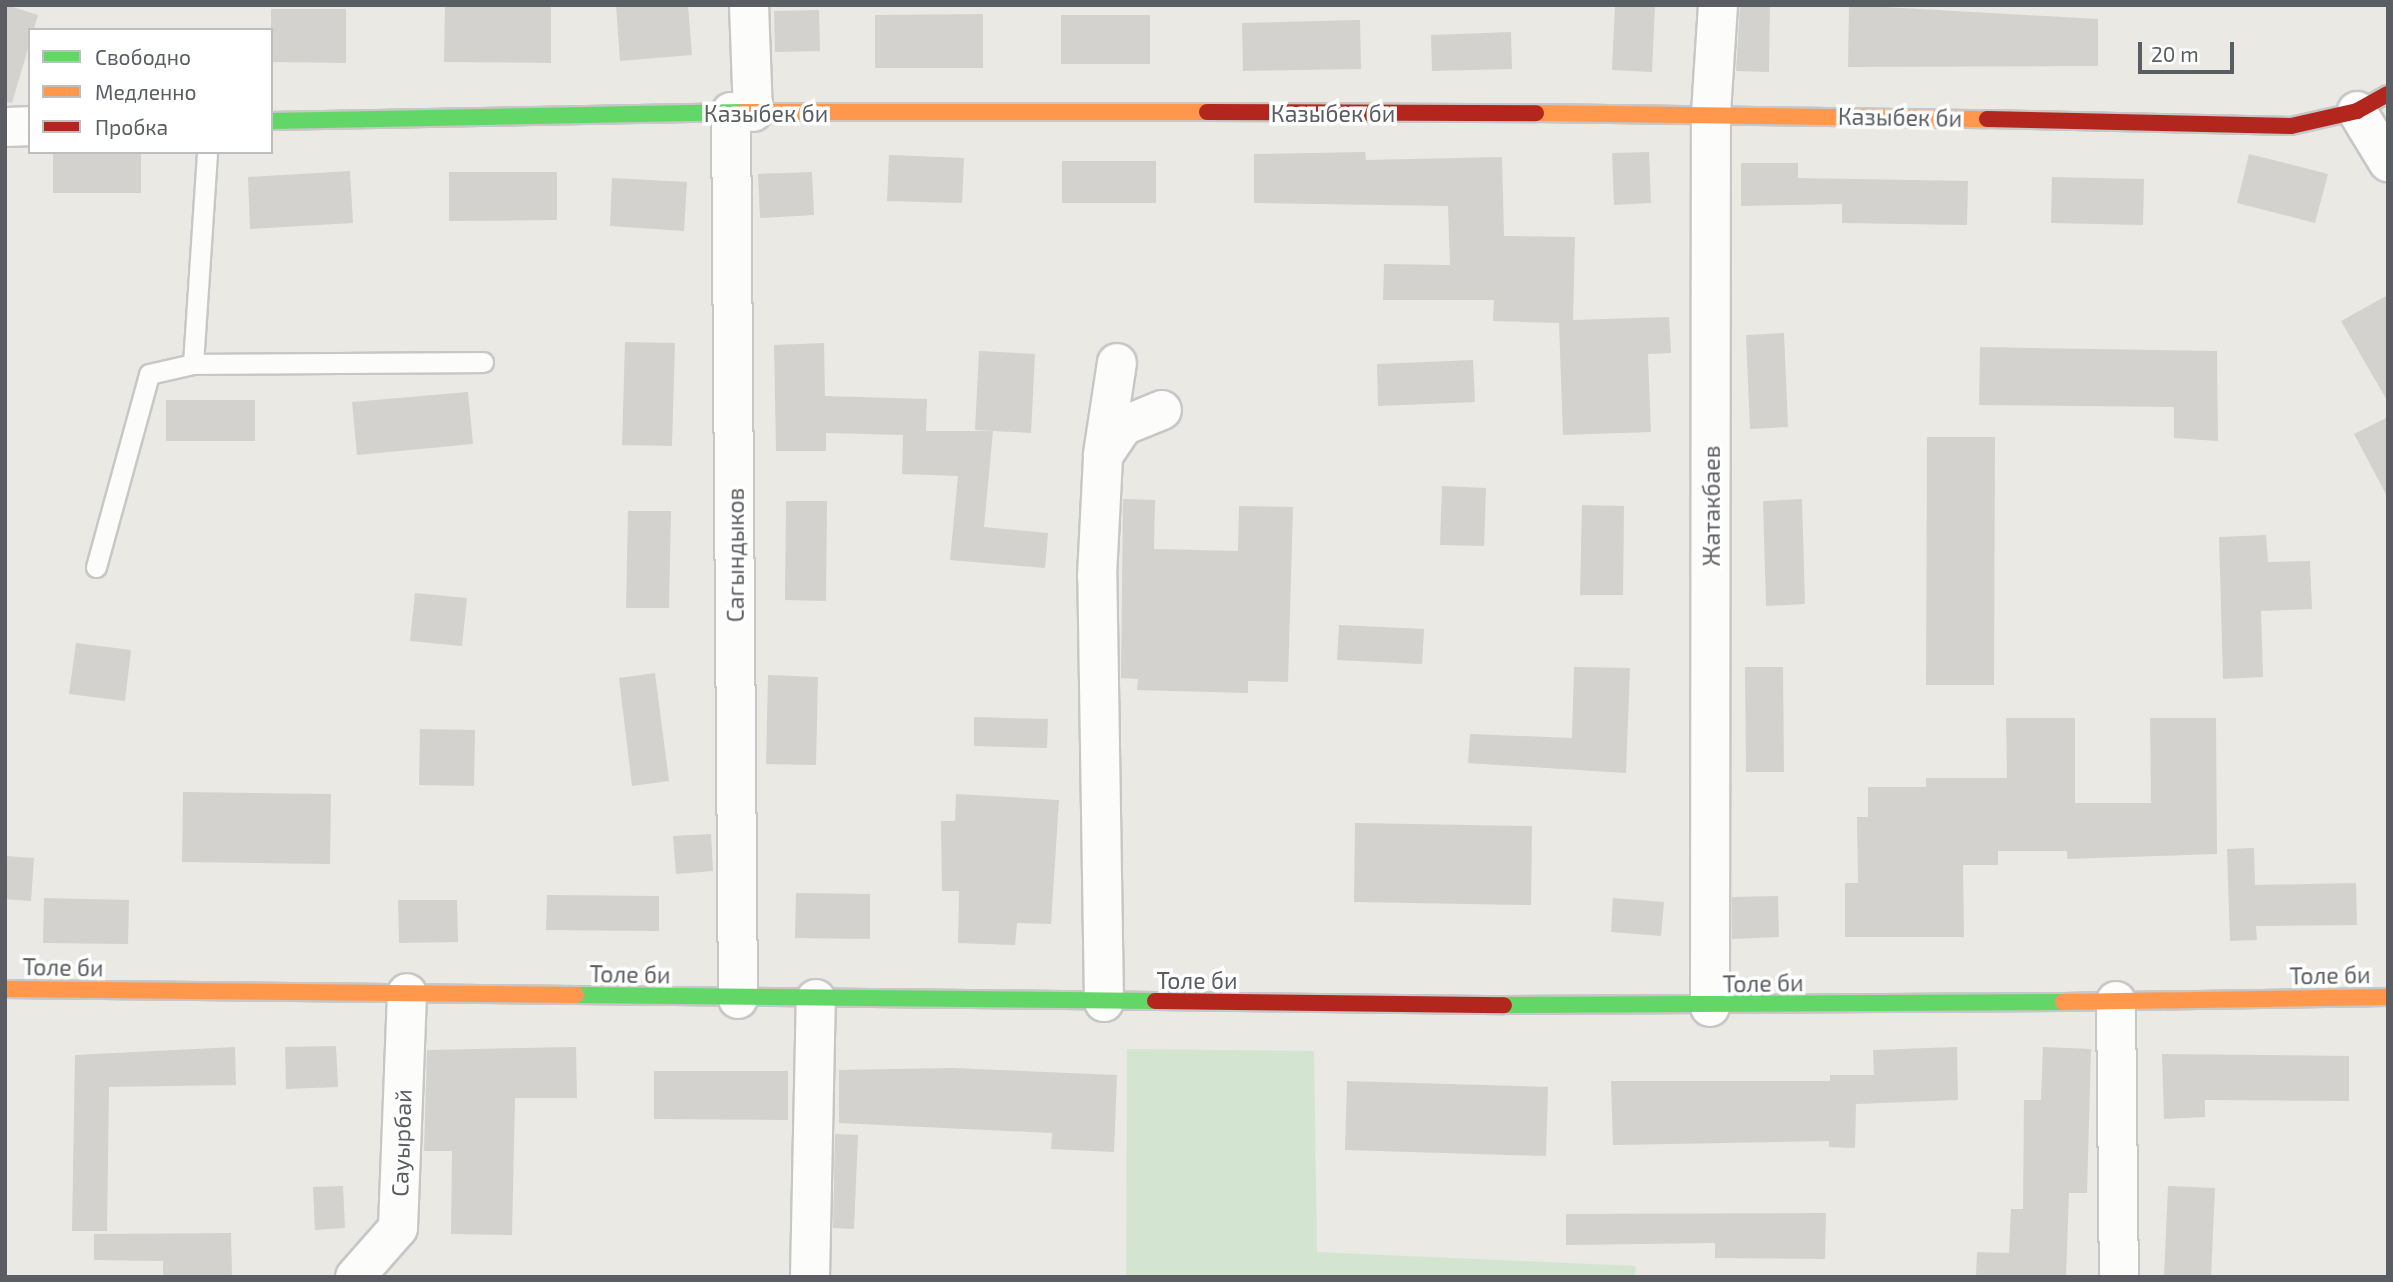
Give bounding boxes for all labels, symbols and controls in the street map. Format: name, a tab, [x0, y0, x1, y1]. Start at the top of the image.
legend	[28, 28, 273, 154]
scale bar	[2141, 28, 2237, 72]
text: 20 m	[2151, 41, 2199, 66]
text: Свободно	[95, 44, 191, 69]
text: Медленно	[95, 79, 197, 104]
street label: Казыбек би	[704, 99, 828, 127]
street label: Казыбек би	[1271, 99, 1395, 127]
street label: Казыбек би	[1838, 102, 1962, 132]
text: Пробка	[95, 114, 168, 139]
street label: Жатакбаев	[1697, 446, 1725, 566]
street label: Сагындыков	[721, 488, 749, 622]
street label: Толе би	[22, 952, 104, 982]
street label: Толе би	[589, 959, 671, 989]
street label: Толе би	[2289, 960, 2371, 990]
street label: Толе би	[1157, 966, 1237, 994]
street label: Толе би	[1722, 968, 1804, 998]
street label: Сауырбай	[385, 1089, 417, 1197]

